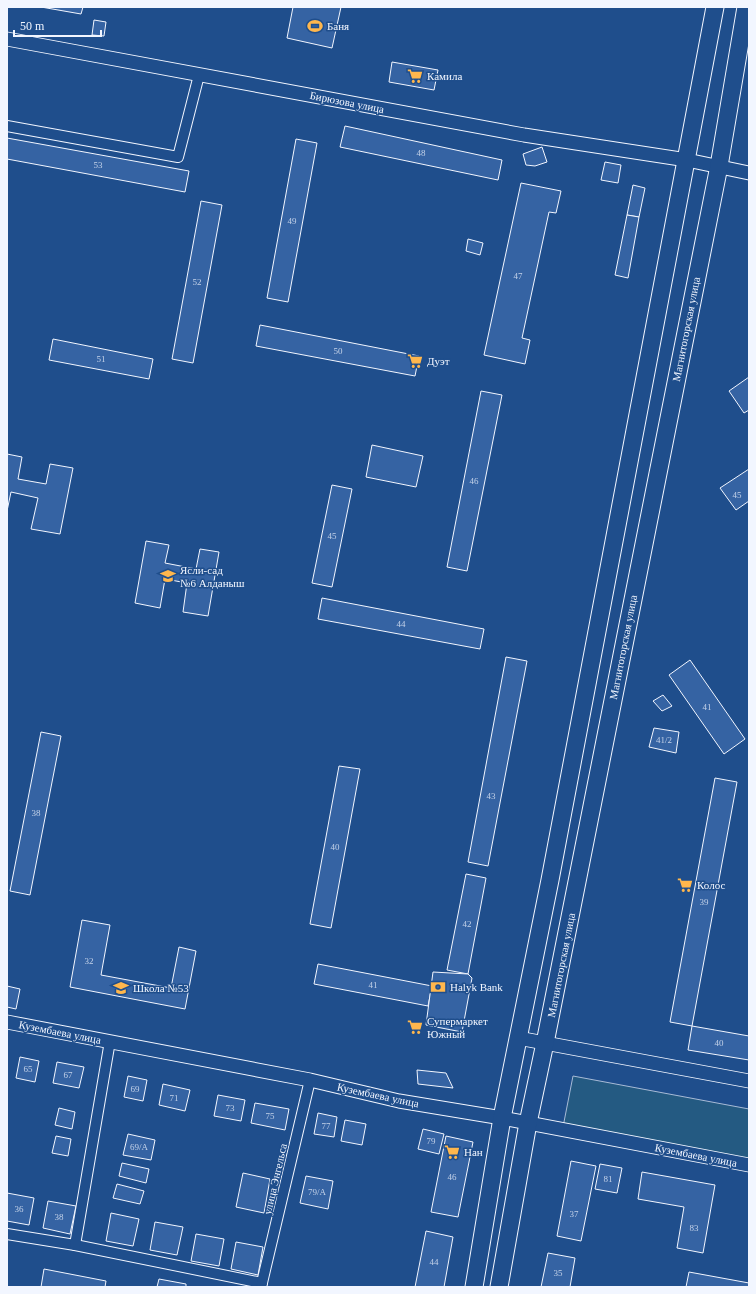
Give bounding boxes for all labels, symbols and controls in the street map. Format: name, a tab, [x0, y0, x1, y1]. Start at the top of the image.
scale bar	[14, 12, 101, 38]
sports icon: Баня	[306, 17, 324, 35]
text: 50 m	[20, 19, 45, 33]
place label: Баня	[327, 20, 349, 32]
supermarket icon: Камила	[406, 67, 424, 85]
place label: Камила	[427, 70, 462, 82]
street label: Бирюзова улица	[309, 89, 385, 115]
house number: 48	[417, 148, 426, 158]
house number: 53	[94, 160, 103, 170]
house number: 49	[288, 216, 297, 226]
house number: 47	[514, 271, 523, 281]
street label: Магнитогорская улица	[670, 276, 702, 382]
house number: 52	[193, 277, 202, 287]
house number: 50	[334, 346, 343, 356]
supermarket icon: Дуэт	[406, 352, 424, 370]
house number: 51	[97, 354, 106, 364]
place label: Дуэт	[427, 355, 450, 367]
house number: 46	[470, 476, 479, 486]
house number: 45	[733, 490, 742, 500]
house number: 45	[328, 531, 337, 541]
place label: Ясли-сад №6 Алданыш	[180, 564, 245, 589]
school or university icon: Ясли-сад №6 Алданыш	[159, 567, 177, 585]
street label: Магнитогорская улица	[607, 594, 639, 700]
house number: 44	[397, 619, 406, 629]
house number: 41	[703, 702, 712, 712]
house number: 41/2	[656, 735, 672, 745]
house number: 43	[487, 791, 496, 801]
house number: 38	[32, 808, 41, 818]
house number: 40	[331, 842, 340, 852]
supermarket icon: Колос	[676, 876, 694, 894]
place label: Колос	[697, 879, 725, 891]
house number: 39	[700, 897, 709, 907]
street label: Магнитогорская улица	[545, 912, 577, 1018]
house number: 42	[463, 919, 472, 929]
house number: 32	[85, 956, 94, 966]
bank icon: Halyk Bank	[429, 978, 447, 996]
school or university icon: Школа №53	[112, 979, 130, 997]
house number: 41	[369, 980, 378, 990]
place label: Halyk Bank	[450, 981, 503, 993]
place label: Школа №53	[133, 982, 189, 994]
place label: Супермаркет Южный	[427, 1015, 488, 1040]
street label: Кузембаева улица	[18, 1018, 102, 1046]
supermarket icon: Супермаркет Южный	[406, 1018, 424, 1036]
house number: 40	[715, 1038, 724, 1048]
house number: 65	[24, 1064, 33, 1074]
house number: 67	[64, 1070, 73, 1080]
street label: Кузембаева улица	[336, 1080, 420, 1110]
house number: 69	[131, 1084, 140, 1094]
house number: 71	[170, 1093, 179, 1103]
house number: 73	[226, 1103, 235, 1113]
house number: 75	[266, 1111, 275, 1121]
house number: 77	[322, 1121, 331, 1131]
house number: 79	[427, 1136, 436, 1146]
street label: Кузембаева улица	[654, 1141, 738, 1169]
house number: 69/А	[130, 1142, 149, 1152]
street label: улица Энгельса	[261, 1142, 289, 1216]
supermarket icon: Нан	[443, 1143, 461, 1161]
place label: Нан	[464, 1146, 483, 1158]
house number: 46	[448, 1172, 457, 1182]
house number: 81	[604, 1174, 613, 1184]
house number: 79/А	[308, 1187, 327, 1197]
house number: 36	[15, 1204, 24, 1214]
house number: 37	[570, 1209, 579, 1219]
house number: 38	[55, 1212, 64, 1222]
house number: 83	[690, 1223, 699, 1233]
house number: 44	[430, 1257, 439, 1267]
house number: 35	[554, 1268, 563, 1278]

